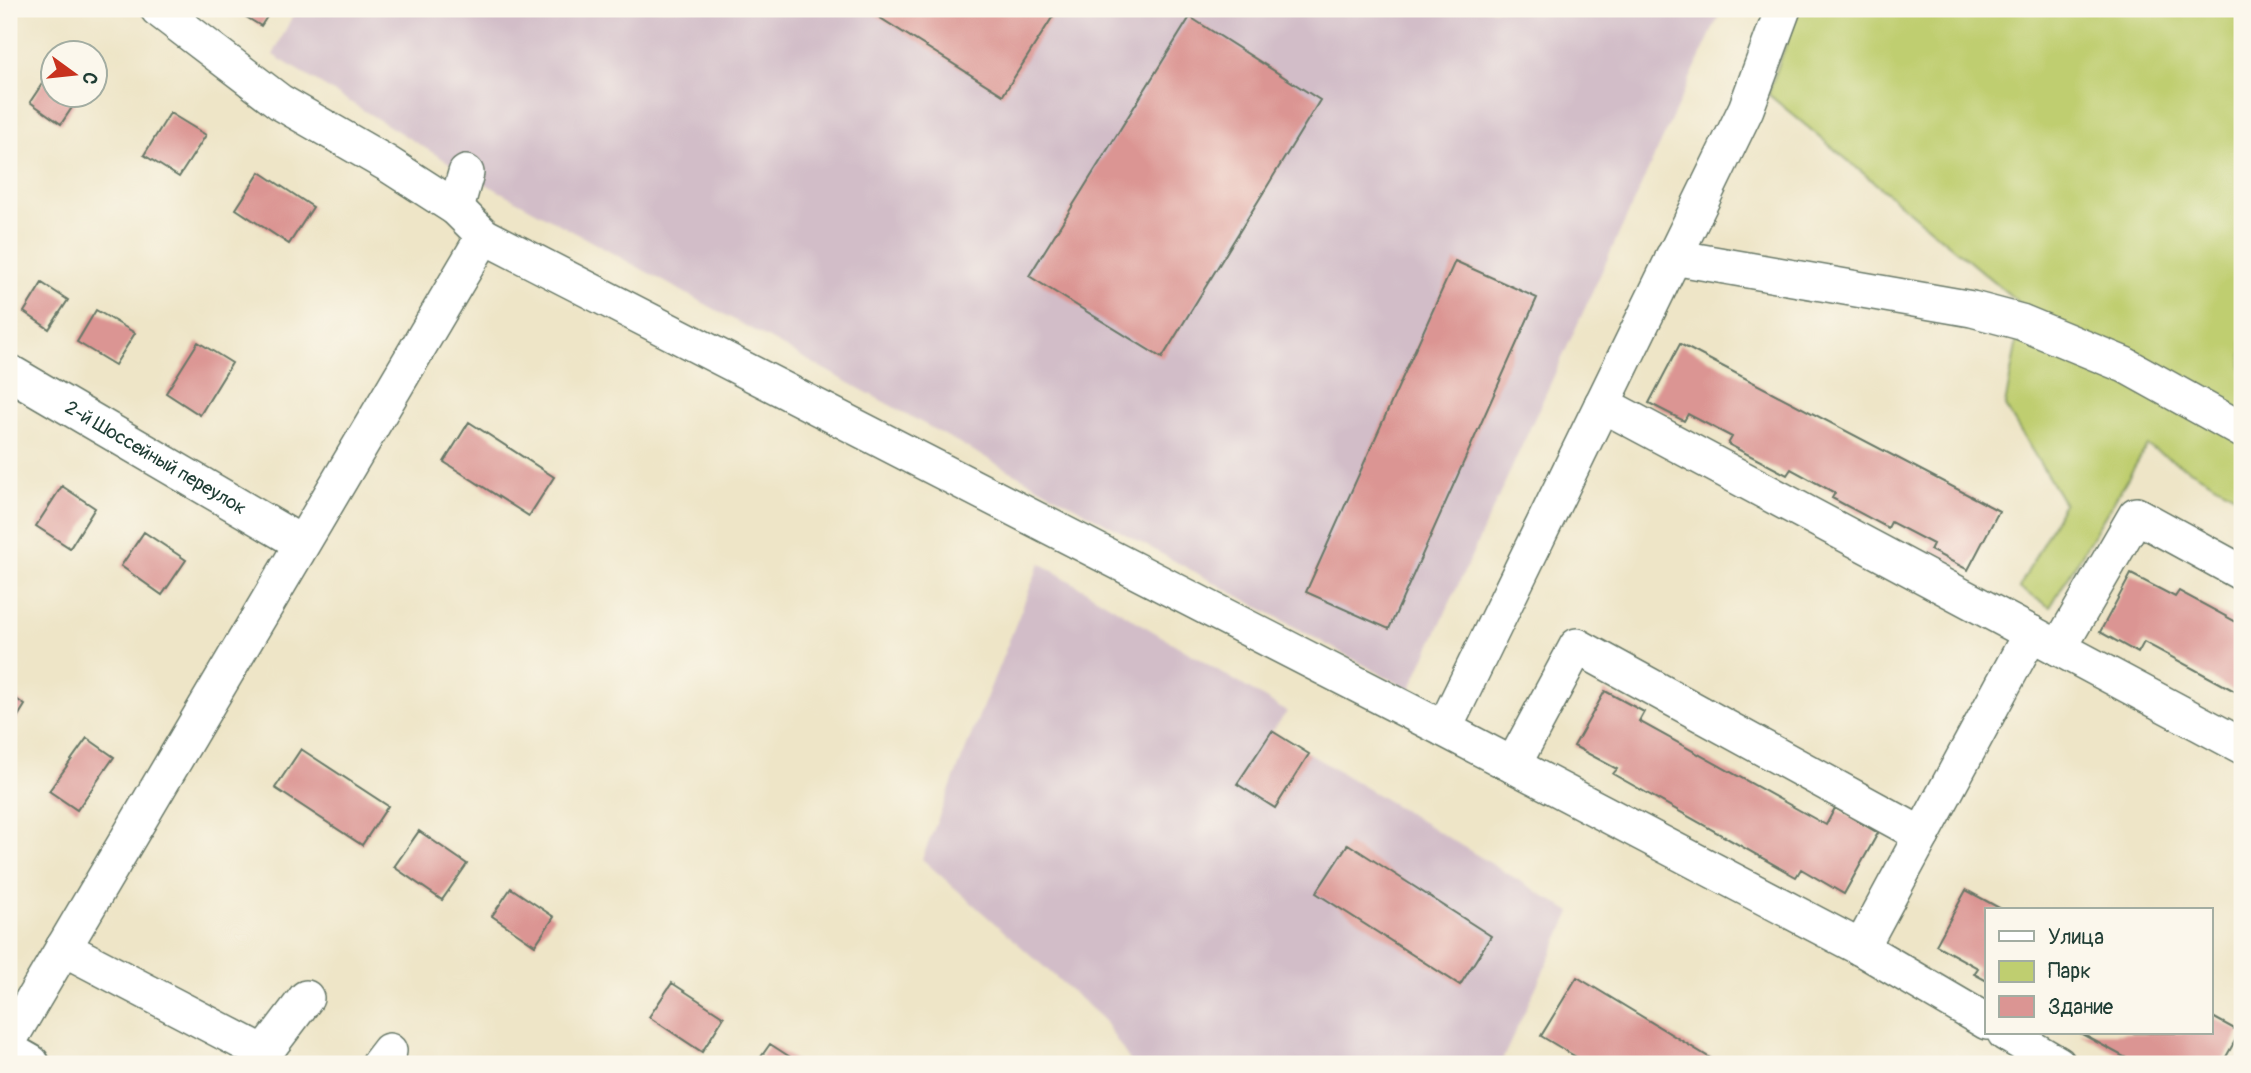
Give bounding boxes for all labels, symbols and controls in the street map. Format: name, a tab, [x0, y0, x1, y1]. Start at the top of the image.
north arrow	[38, 38, 108, 108]
text: С	[76, 69, 103, 87]
street label: 2-й Шоссейный переулок	[61, 395, 251, 520]
legend	[1985, 908, 2212, 1034]
text: Улица	[2048, 924, 2104, 951]
text: Парк	[2048, 958, 2091, 985]
text: Здание	[2048, 994, 2114, 1021]

